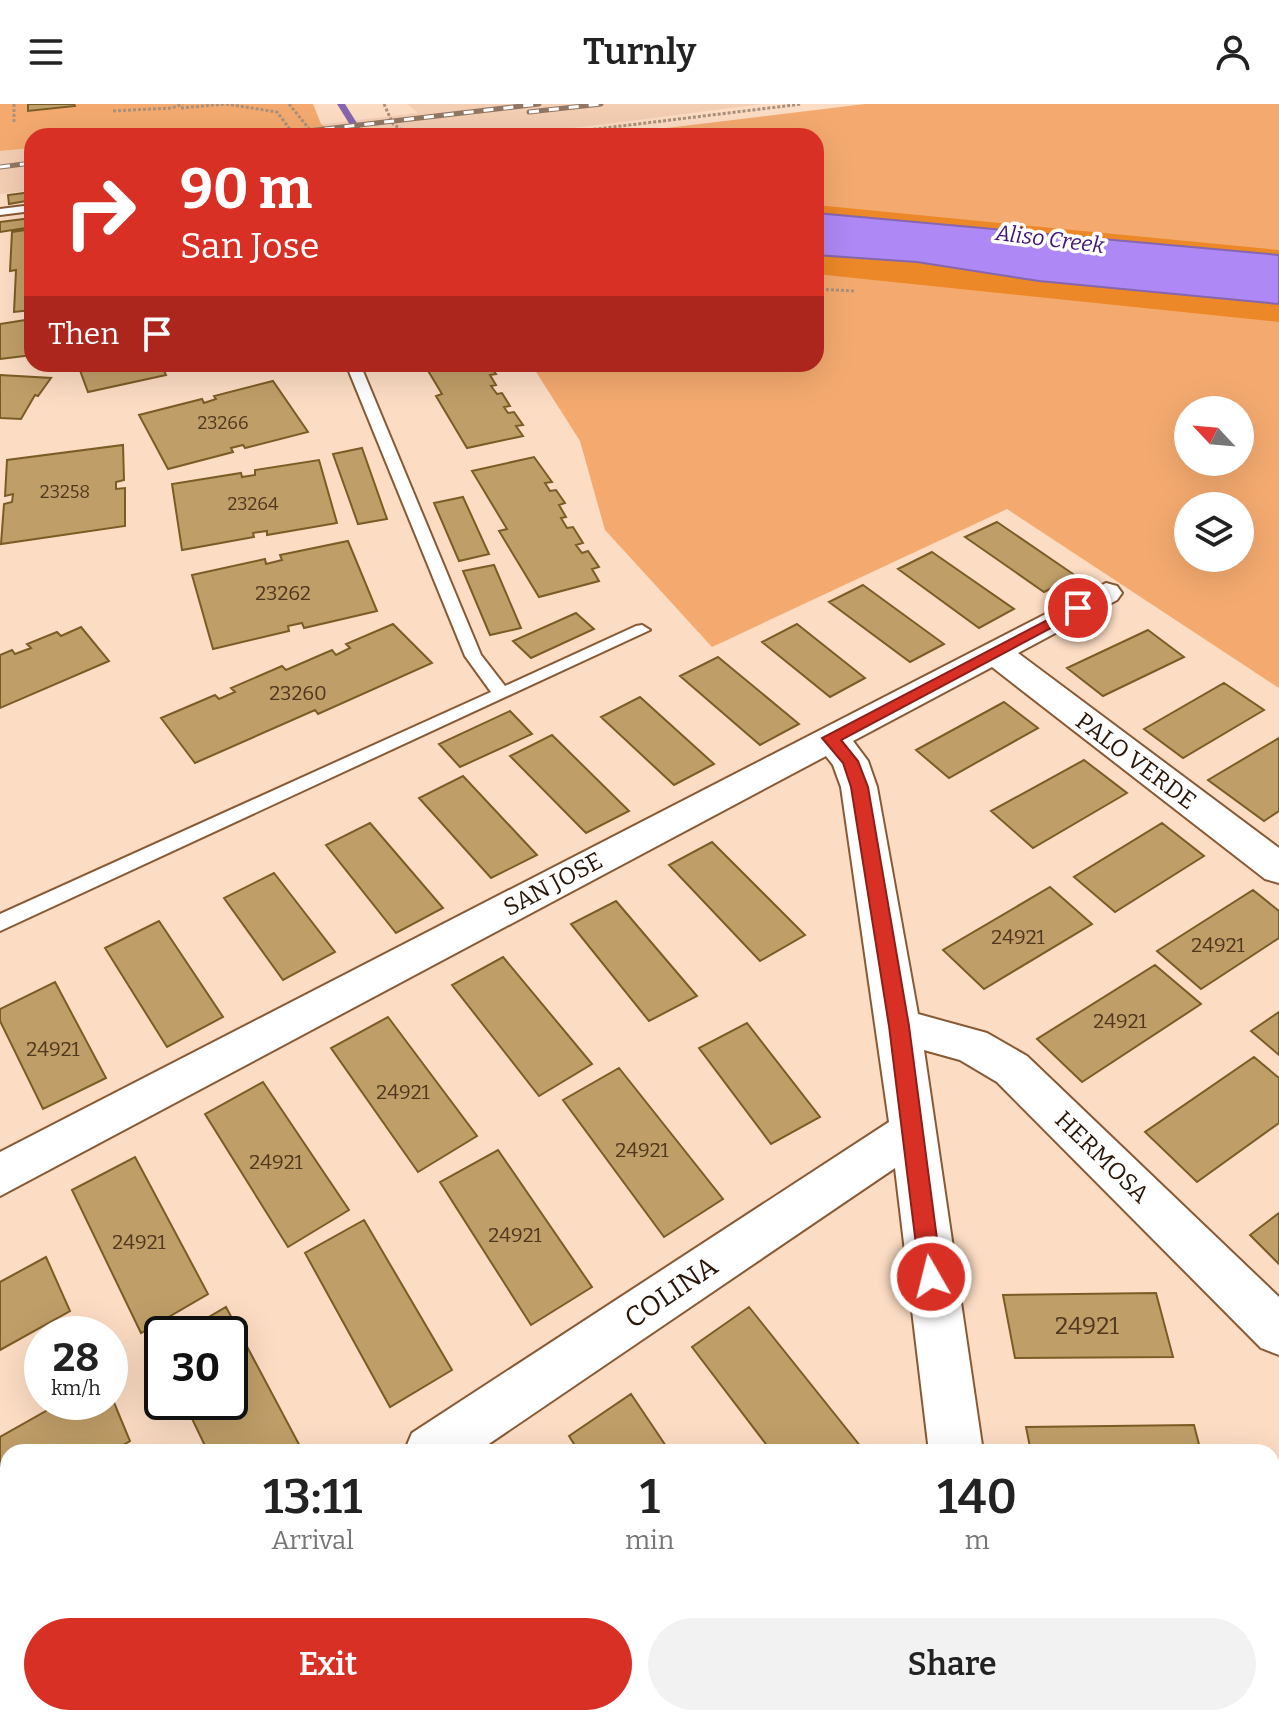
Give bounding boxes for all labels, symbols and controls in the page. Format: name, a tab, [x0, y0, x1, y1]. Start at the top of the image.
icon: menu	[24, 30, 68, 74]
text: Turnly	[583, 30, 696, 74]
icon: person	[1211, 30, 1255, 74]
text: 90 m	[180, 156, 312, 223]
icon: right	[48, 160, 152, 264]
water label: Aliso Creek	[993, 219, 1107, 259]
text: San Jose	[180, 224, 319, 268]
icon: arrive	[135, 312, 179, 356]
text: Then	[48, 316, 119, 352]
north arrow	[1174, 396, 1254, 476]
map controls	[1174, 396, 1254, 572]
house number: 23266	[198, 412, 248, 434]
house number: 23258	[40, 481, 90, 503]
button: layers	[1174, 492, 1254, 572]
house number: 23264	[228, 493, 279, 515]
pin	[1044, 574, 1112, 642]
house number: 23262	[255, 581, 311, 605]
icon: arrive	[1056, 586, 1100, 630]
house number: 23260	[269, 681, 327, 705]
street label: PALO VERDE	[1070, 707, 1202, 815]
street label: SAN JOSE	[499, 846, 607, 922]
house number: 24921	[991, 925, 1045, 949]
house number: 24921	[1191, 933, 1245, 957]
house number: 24921	[1093, 1009, 1147, 1033]
house number: 24921	[26, 1037, 80, 1061]
house number: 24921	[376, 1080, 430, 1104]
street label: HERMOSA	[1049, 1105, 1155, 1209]
house number: 24921	[615, 1138, 669, 1162]
house number: 24921	[249, 1150, 303, 1174]
house number: 24921	[488, 1223, 542, 1247]
house number: 24921	[112, 1230, 166, 1254]
position arrow	[889, 1235, 973, 1319]
street label: COLINA	[618, 1249, 724, 1335]
house number: 24921	[1055, 1312, 1119, 1340]
speed limit sign: 30	[144, 1316, 248, 1420]
text: 28	[53, 1334, 99, 1382]
text: km/h	[51, 1376, 101, 1400]
text: 13:11	[263, 1468, 362, 1526]
text: 1	[640, 1468, 660, 1526]
text: 140	[937, 1468, 1017, 1526]
text: Arrival	[271, 1525, 354, 1556]
text: min	[625, 1525, 674, 1556]
text: m	[965, 1525, 990, 1556]
button: Exit	[24, 1618, 632, 1710]
button: Share	[648, 1618, 1256, 1710]

